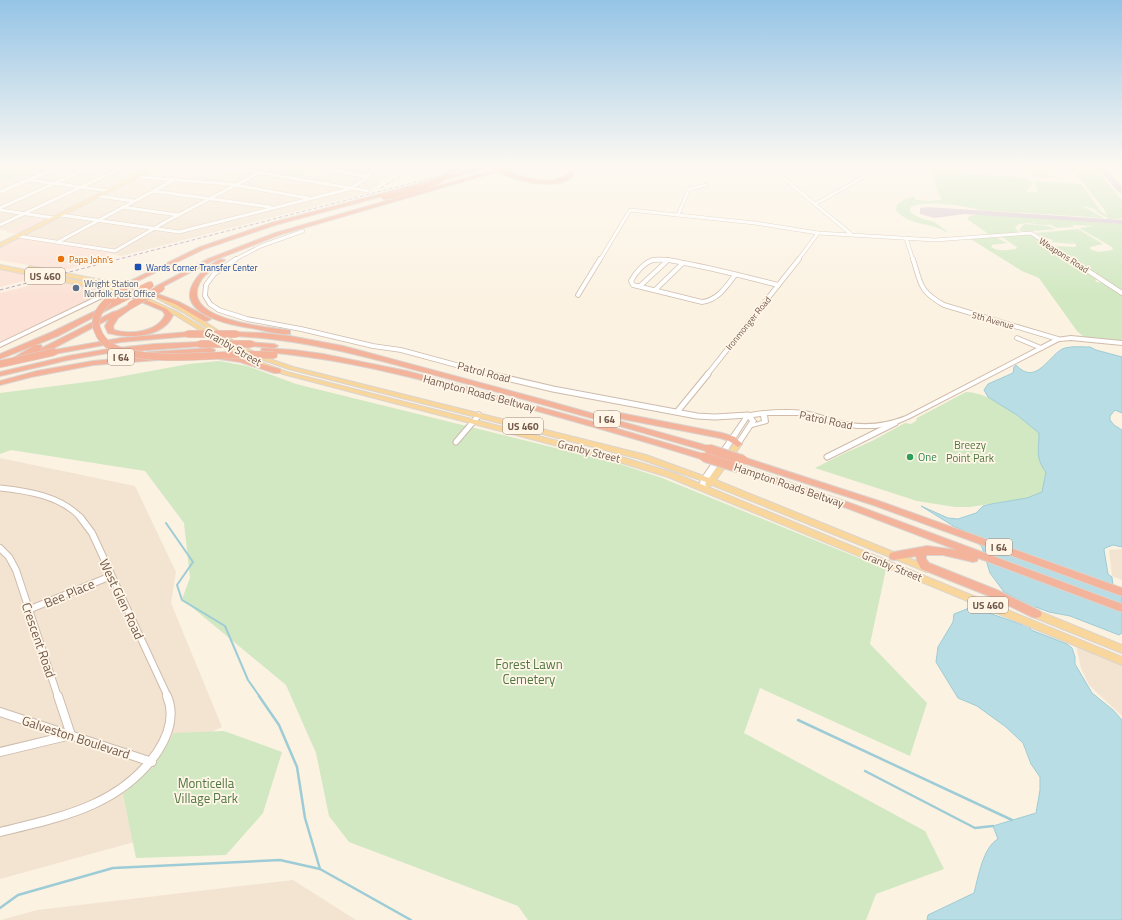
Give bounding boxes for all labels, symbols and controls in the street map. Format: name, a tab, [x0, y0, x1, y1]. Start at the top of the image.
street label: Weapons Road	[1037, 234, 1092, 276]
place label: Papa John's	[69, 253, 113, 266]
marker: Papa John's	[56, 254, 66, 264]
place label: Wards Corner Transfer Center	[146, 261, 258, 274]
marker: Wards Corner Transfer Center	[133, 262, 143, 272]
road number: US 460	[25, 268, 65, 284]
place label: Wright Station Norfolk Post Office	[84, 277, 156, 300]
marker: Wright Station Norfolk Post Office	[71, 283, 81, 293]
street label: Ironmonger Road	[722, 293, 774, 353]
street label: 5th Avenue	[970, 308, 1016, 332]
street label: Granby Street	[201, 324, 265, 370]
road number: I 64	[108, 349, 134, 365]
street label: Patrol Road	[456, 357, 512, 387]
street label: Hampton Roads Beltway	[421, 370, 537, 416]
street label: Patrol Road	[798, 407, 854, 433]
road number: I 64	[594, 411, 620, 427]
road number: US 460	[503, 418, 543, 434]
street label: Granby Street	[556, 436, 622, 467]
park label: Breezy Point Park	[946, 437, 995, 466]
place label: One	[918, 449, 937, 465]
marker: One	[905, 452, 915, 462]
street label: Hampton Roads Beltway	[732, 459, 847, 512]
road number: I 64	[986, 539, 1012, 555]
street label: Granby Street	[859, 547, 925, 585]
street label: West Glen Road	[95, 555, 149, 643]
street label: Bee Place	[41, 573, 97, 613]
road number: US 460	[968, 597, 1008, 613]
street label: Crescent Road	[17, 600, 61, 680]
park label: Forest Lawn Cemetery	[495, 654, 563, 689]
street label: Galveston Boulevard	[19, 710, 133, 764]
park label: Monticella Village Park	[174, 773, 238, 808]

